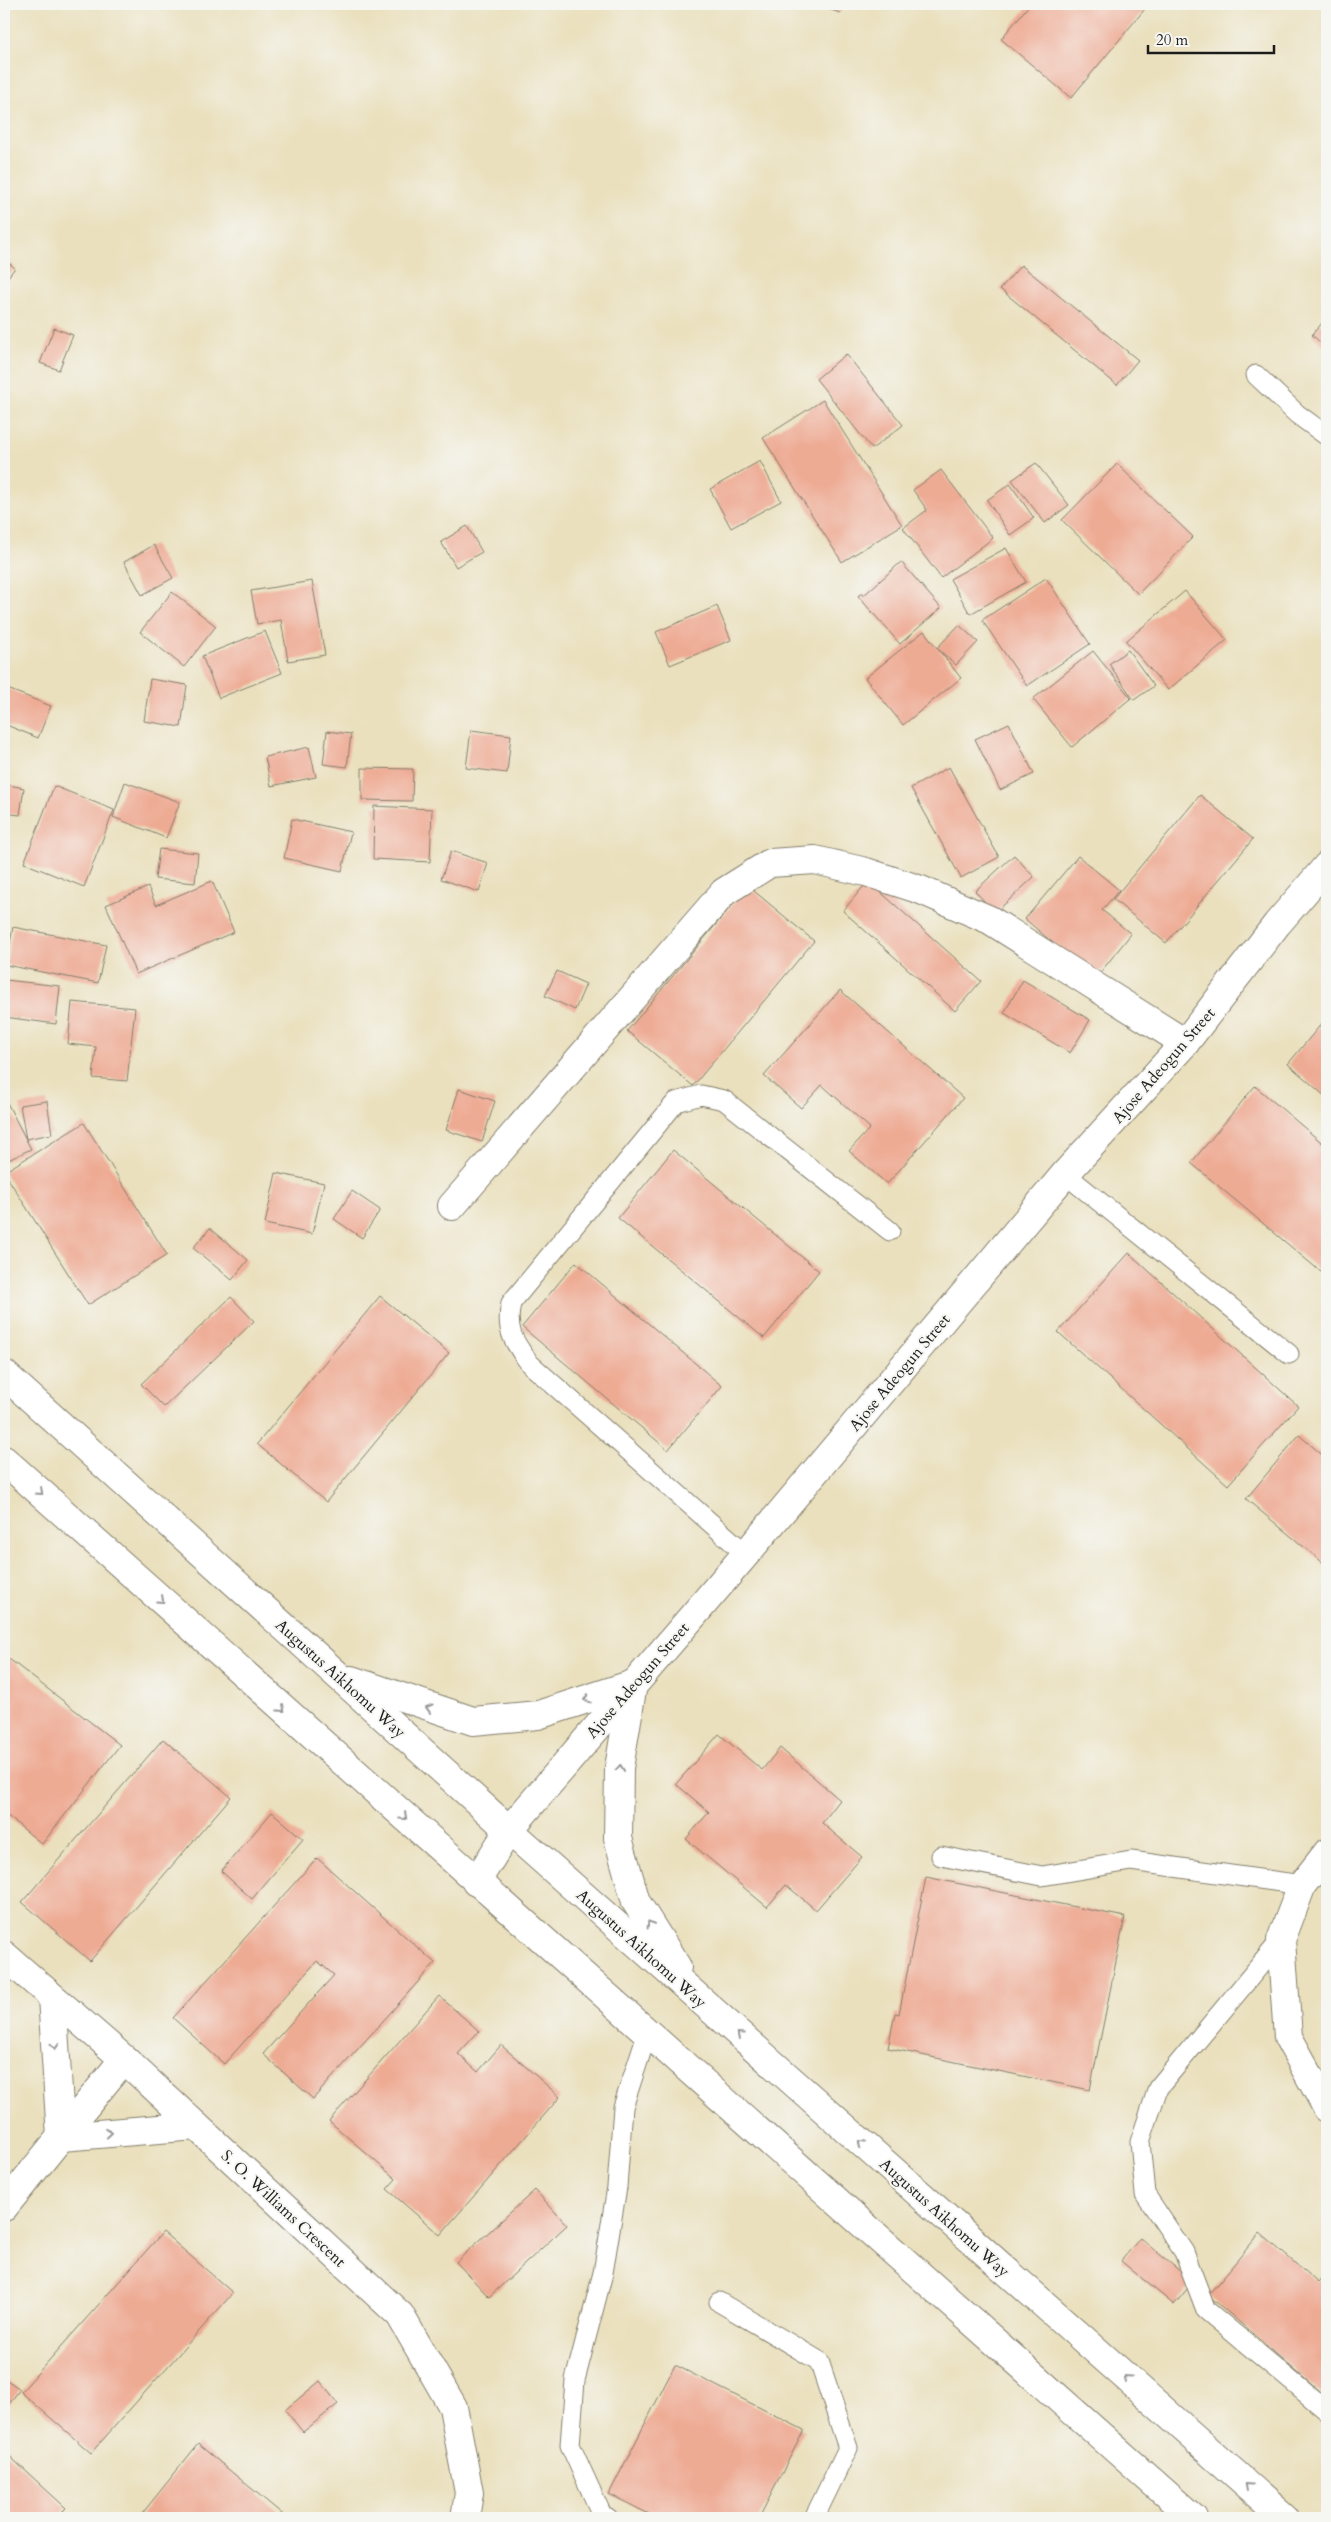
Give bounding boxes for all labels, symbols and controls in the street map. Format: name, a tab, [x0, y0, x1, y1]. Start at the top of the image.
scale bar	[1148, 22, 1275, 54]
text: 20 m	[1156, 30, 1188, 50]
street label: Ajose Adeogun Street	[1107, 1003, 1220, 1128]
street label: Ajose Adeogun Street	[844, 1309, 955, 1436]
one-way arrow	[35, 1486, 44, 1495]
one-way arrow	[156, 1594, 165, 1603]
street label: Augustus Aikhomu Way	[270, 1614, 411, 1744]
street label: Ajose Adeogun Street	[581, 1618, 694, 1743]
one-way arrow	[583, 1693, 591, 1703]
one-way arrow	[277, 1703, 286, 1712]
one-way arrow	[425, 1703, 434, 1713]
one-way arrow	[614, 1763, 625, 1771]
one-way arrow	[398, 1811, 407, 1820]
street label: Augustus Aikhomu Way	[571, 1884, 712, 2014]
one-way arrow	[646, 1920, 656, 1929]
one-way arrow	[736, 2031, 745, 2040]
one-way arrow	[50, 2042, 61, 2050]
one-way arrow	[106, 2128, 114, 2139]
one-way arrow	[858, 2139, 867, 2148]
street label: S. O. Williams Crescent	[216, 2145, 350, 2272]
street label: Augustus Aikhomu Way	[874, 2153, 1015, 2283]
one-way arrow	[1123, 2375, 1132, 2384]
one-way arrow	[1245, 2483, 1254, 2492]

